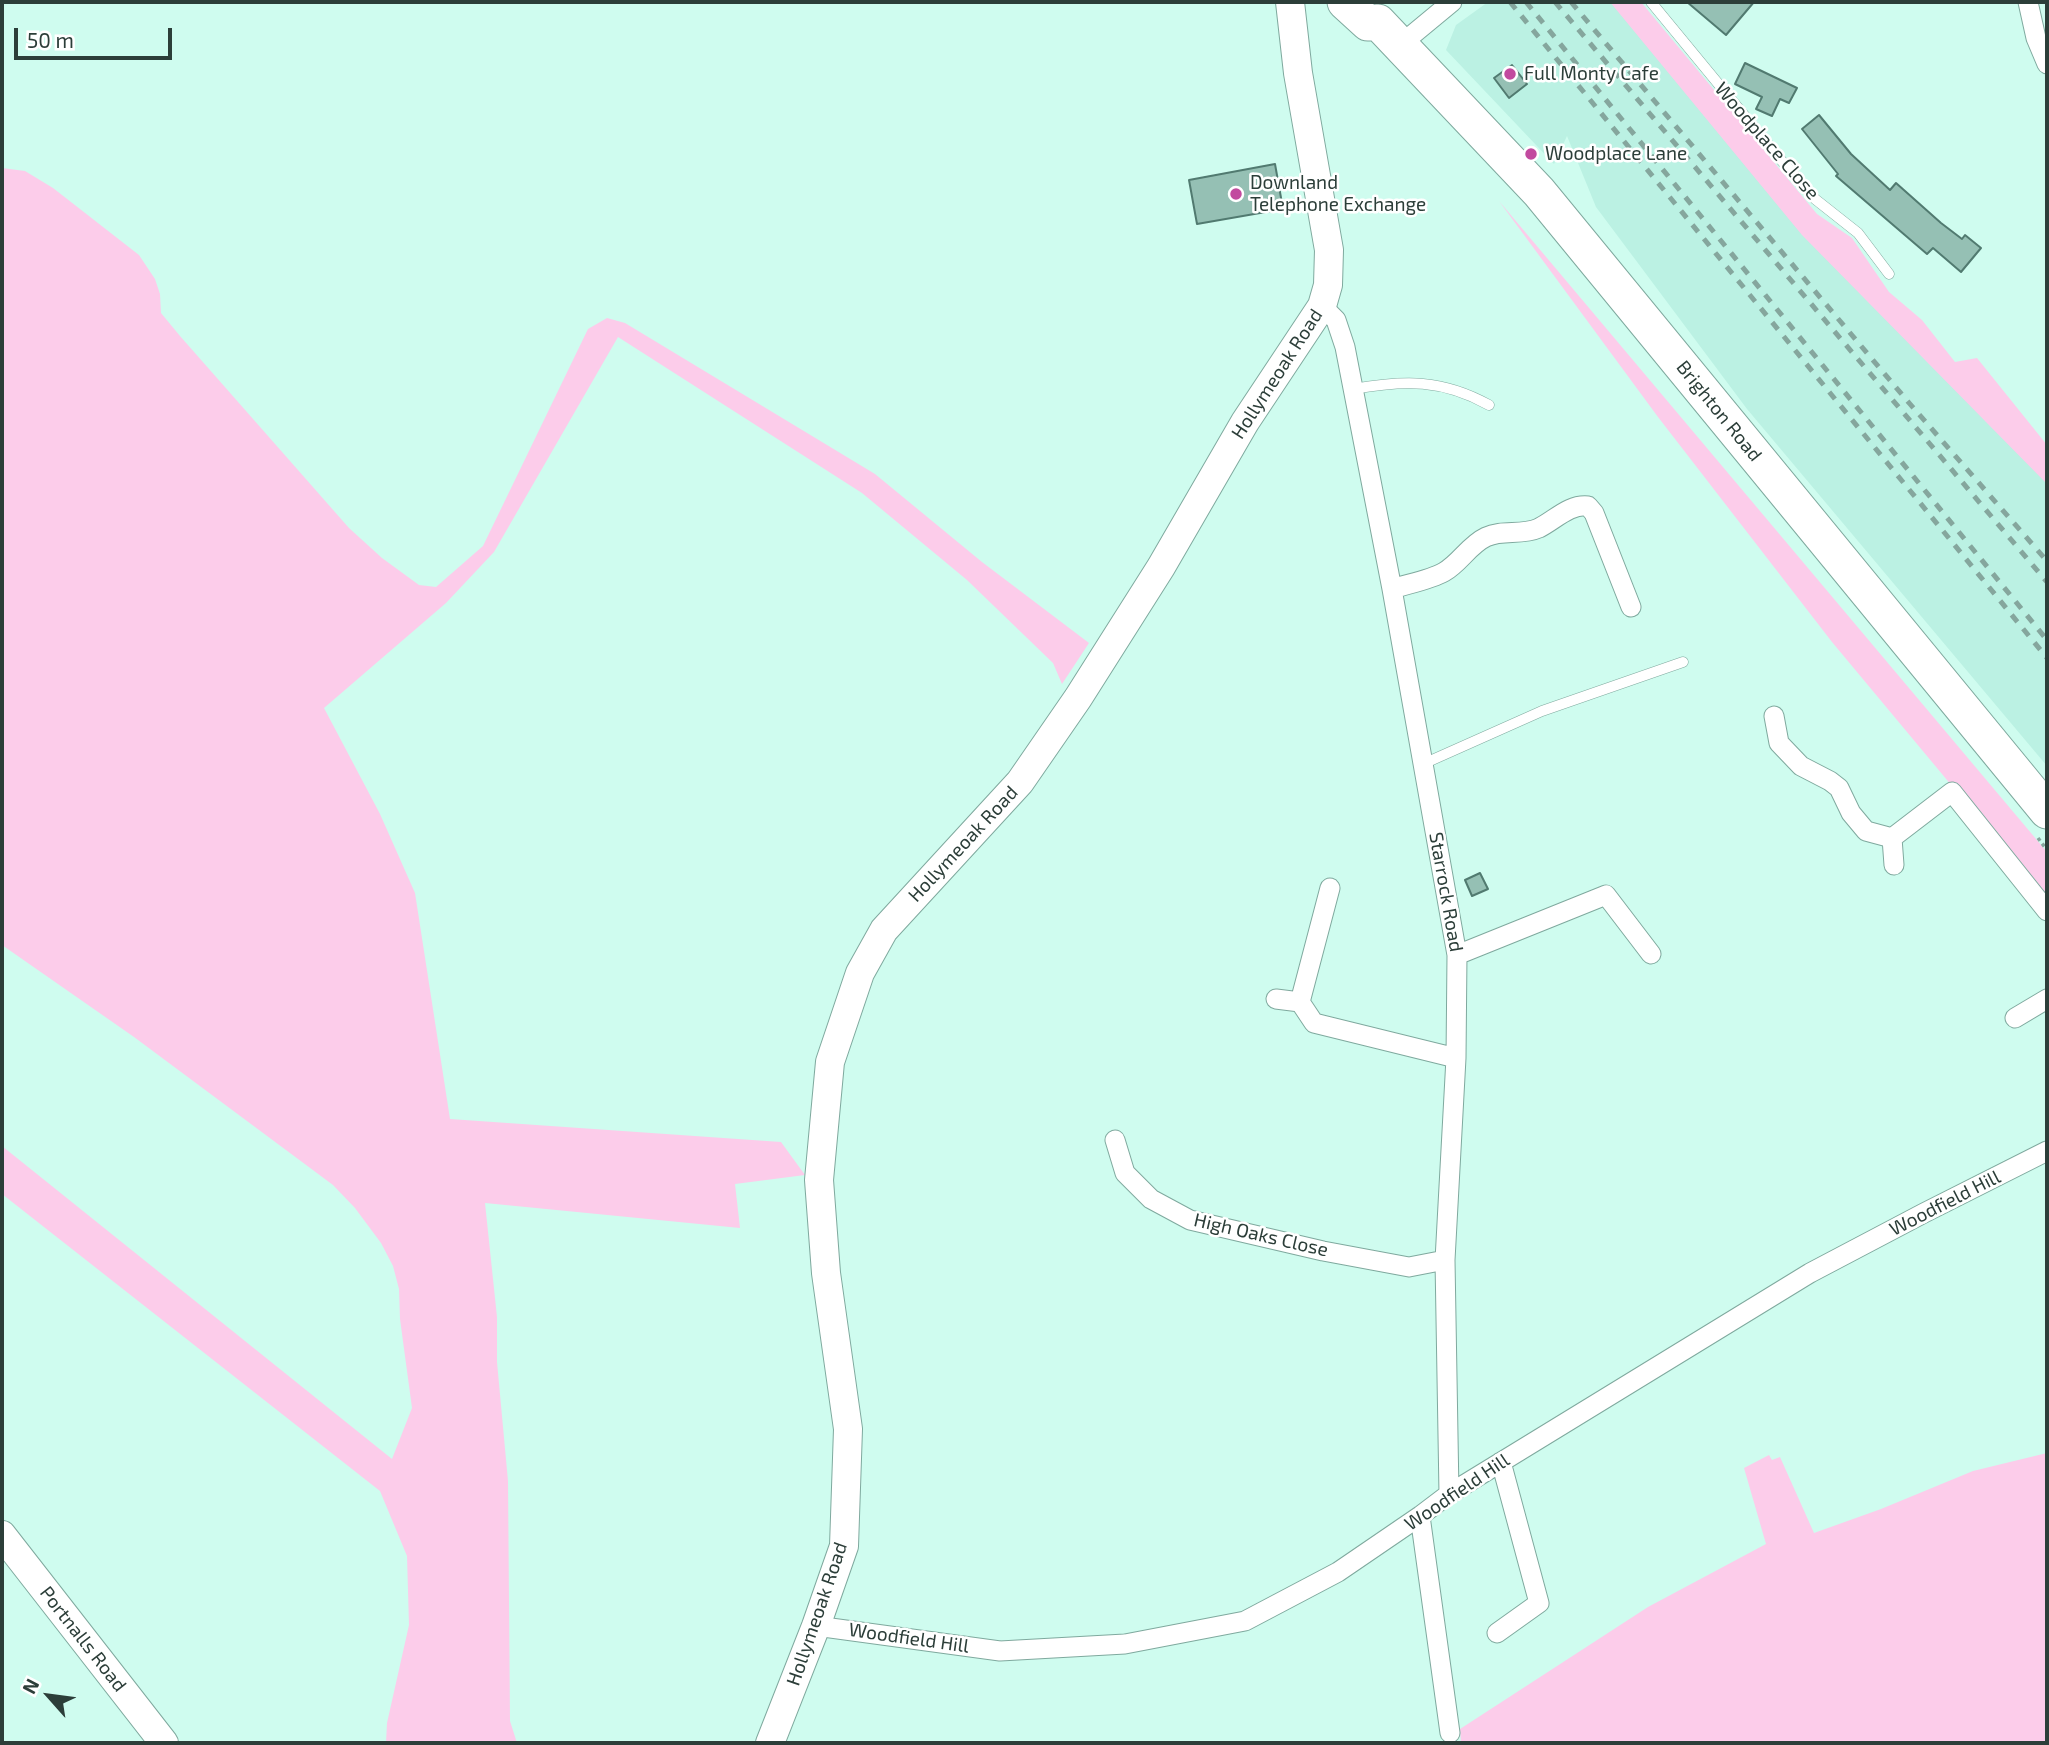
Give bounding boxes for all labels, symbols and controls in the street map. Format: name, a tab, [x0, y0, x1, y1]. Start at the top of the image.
scale bar	[18, 14, 175, 58]
text: 50 m	[27, 27, 74, 52]
place label: Full Monty Cafe	[1524, 63, 1659, 85]
marker: Full Monty Cafe	[1502, 66, 1518, 82]
street label: Woodplace Close	[1710, 78, 1824, 204]
place label: Woodplace Lane	[1545, 143, 1687, 165]
marker: Woodplace Lane	[1523, 146, 1539, 162]
place label: Downland Telephone Exchange	[1250, 172, 1426, 216]
marker: Downland Telephone Exchange	[1228, 186, 1244, 202]
street label: Hollymeoak Road	[1227, 305, 1327, 443]
street label: Brighton Road	[1671, 356, 1767, 466]
street label: Hollymeoak Road	[903, 781, 1023, 907]
street label: Starrock Road	[1424, 830, 1468, 954]
street label: Woodfield Hill	[1886, 1165, 2004, 1241]
street label: High Oaks Close	[1192, 1208, 1330, 1262]
street label: Woodfield Hill	[1400, 1449, 1514, 1535]
street label: Hollymeoak Road	[782, 1539, 852, 1689]
street label: Portnalls Road	[35, 1582, 131, 1696]
street label: Woodfield Hill	[847, 1618, 971, 1658]
north arrow	[14, 1661, 84, 1731]
text: N	[17, 1674, 43, 1697]

